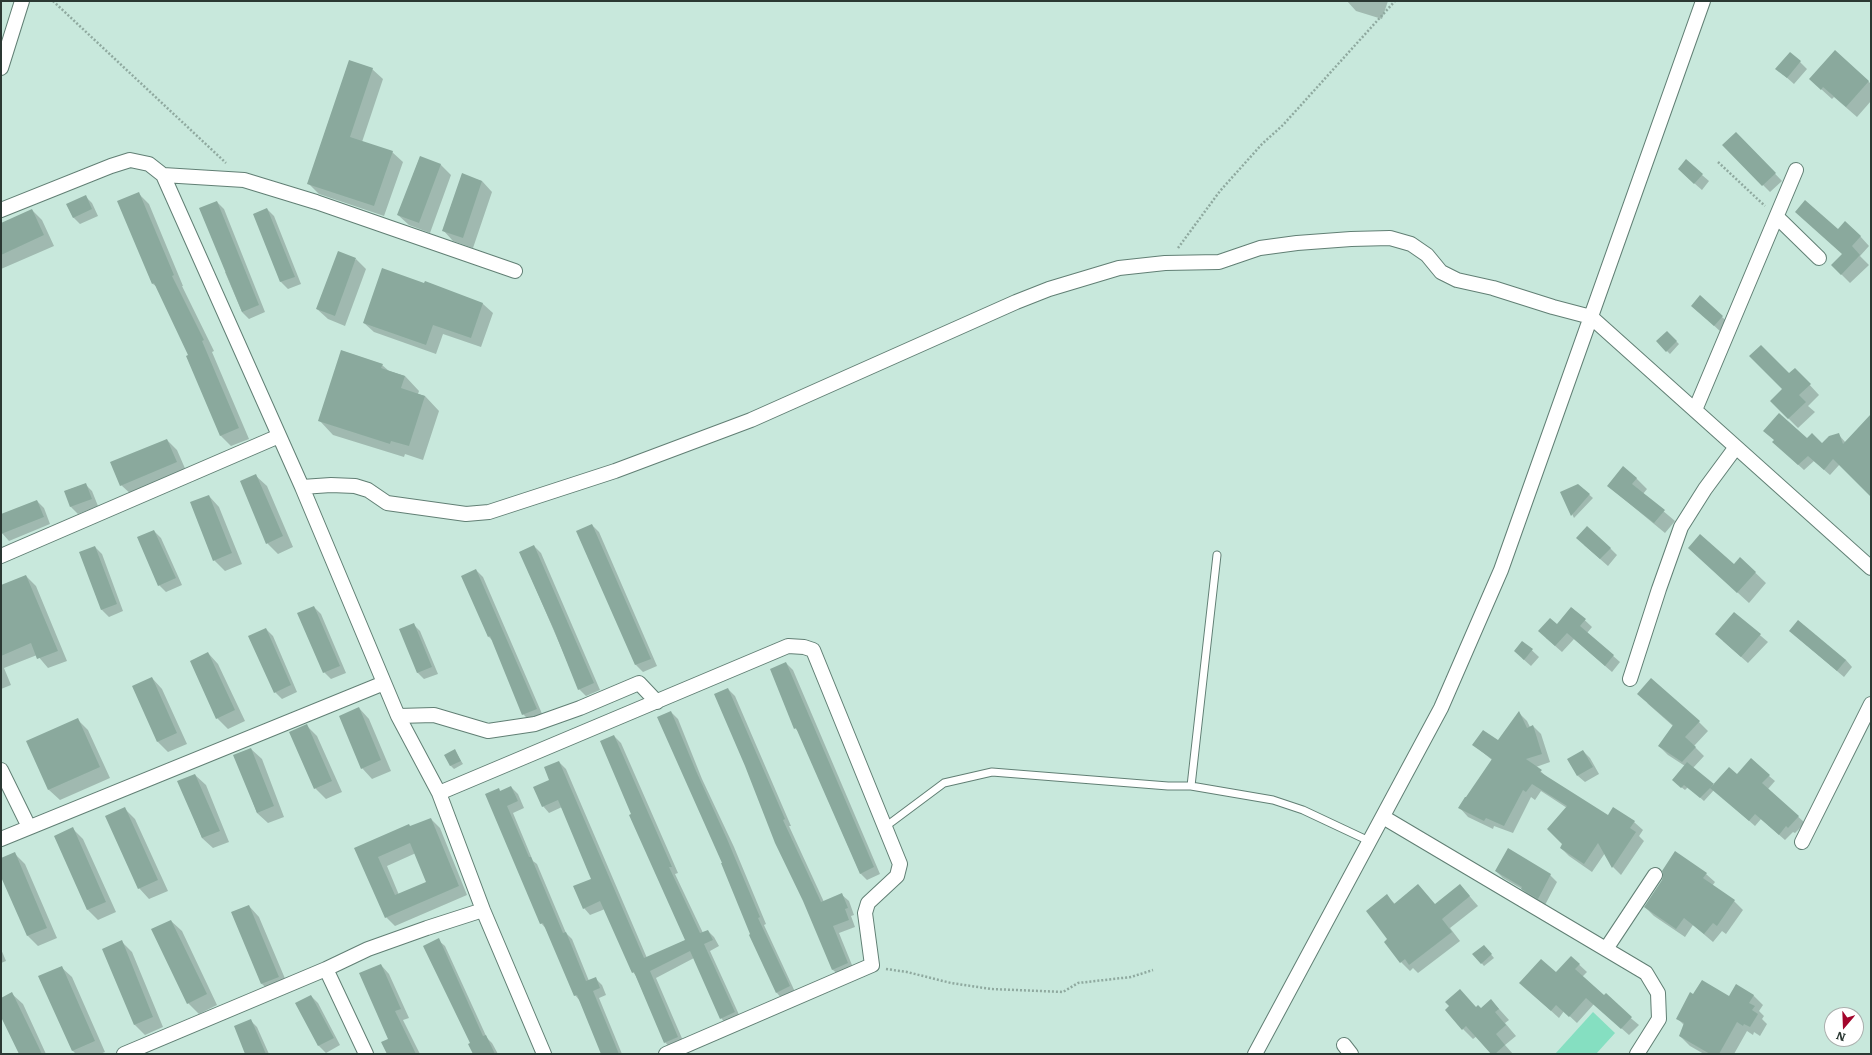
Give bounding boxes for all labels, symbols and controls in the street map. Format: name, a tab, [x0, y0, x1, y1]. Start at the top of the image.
north arrow	[1824, 1007, 1864, 1047]
text: N	[1833, 1028, 1847, 1046]

